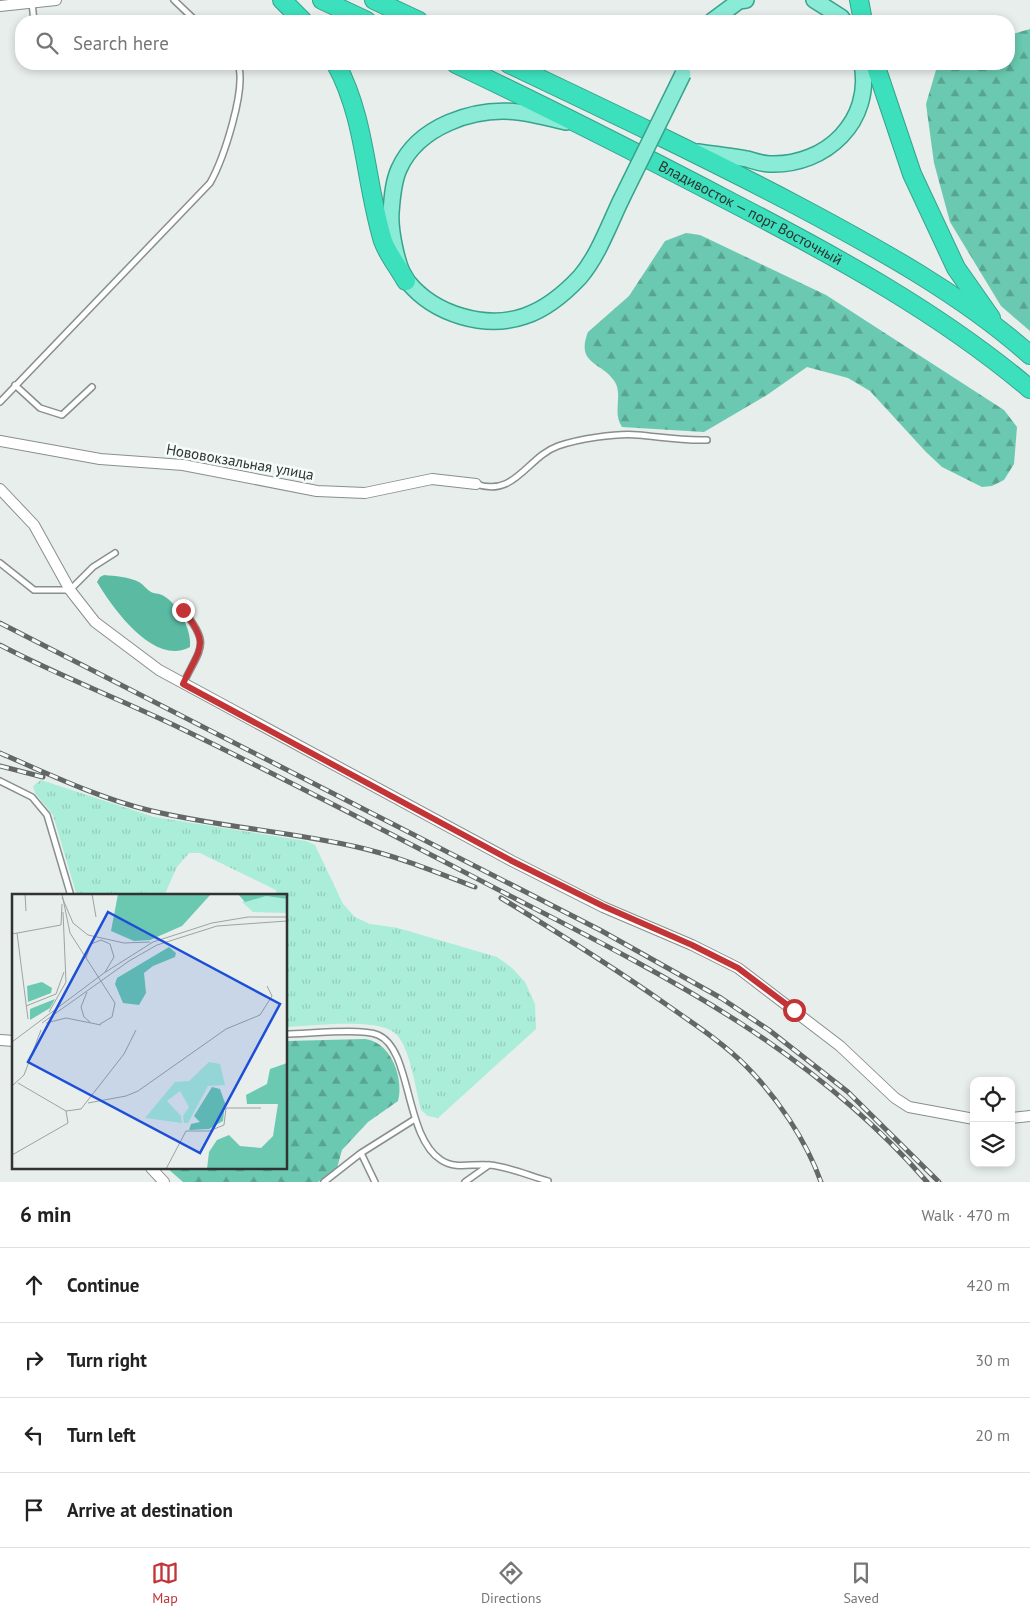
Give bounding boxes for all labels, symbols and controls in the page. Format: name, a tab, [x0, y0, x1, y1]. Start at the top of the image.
search box	[15, 15, 1015, 70]
icon: search	[33, 29, 61, 57]
text: Search here	[73, 31, 169, 55]
street label: Владивосток — порт Восточный	[655, 156, 846, 269]
street label: Нововокзальная улица	[165, 439, 315, 484]
route end	[172, 599, 195, 622]
inset map	[12, 894, 288, 1170]
route start	[783, 999, 806, 1022]
map controls	[970, 1077, 1015, 1167]
button: locate	[970, 1077, 1015, 1122]
button: layers	[970, 1122, 1015, 1167]
text: 6 min	[20, 1201, 71, 1228]
text: Walk · 470 m	[921, 1205, 1010, 1225]
icon: ahead	[20, 1271, 48, 1299]
text: Continue	[67, 1273, 139, 1297]
text: 420 m	[967, 1275, 1010, 1295]
icon: right	[20, 1346, 48, 1374]
text: Turn right	[67, 1348, 147, 1372]
text: 30 m	[975, 1350, 1010, 1370]
icon: left	[20, 1421, 48, 1449]
text: Turn left	[67, 1423, 136, 1447]
text: 20 m	[975, 1425, 1010, 1445]
icon: arrive	[20, 1496, 48, 1524]
text: Arrive at destination	[67, 1498, 233, 1522]
tab: Map	[151, 1559, 179, 1607]
tab: Directions	[481, 1559, 541, 1607]
tab: Saved	[843, 1559, 879, 1607]

